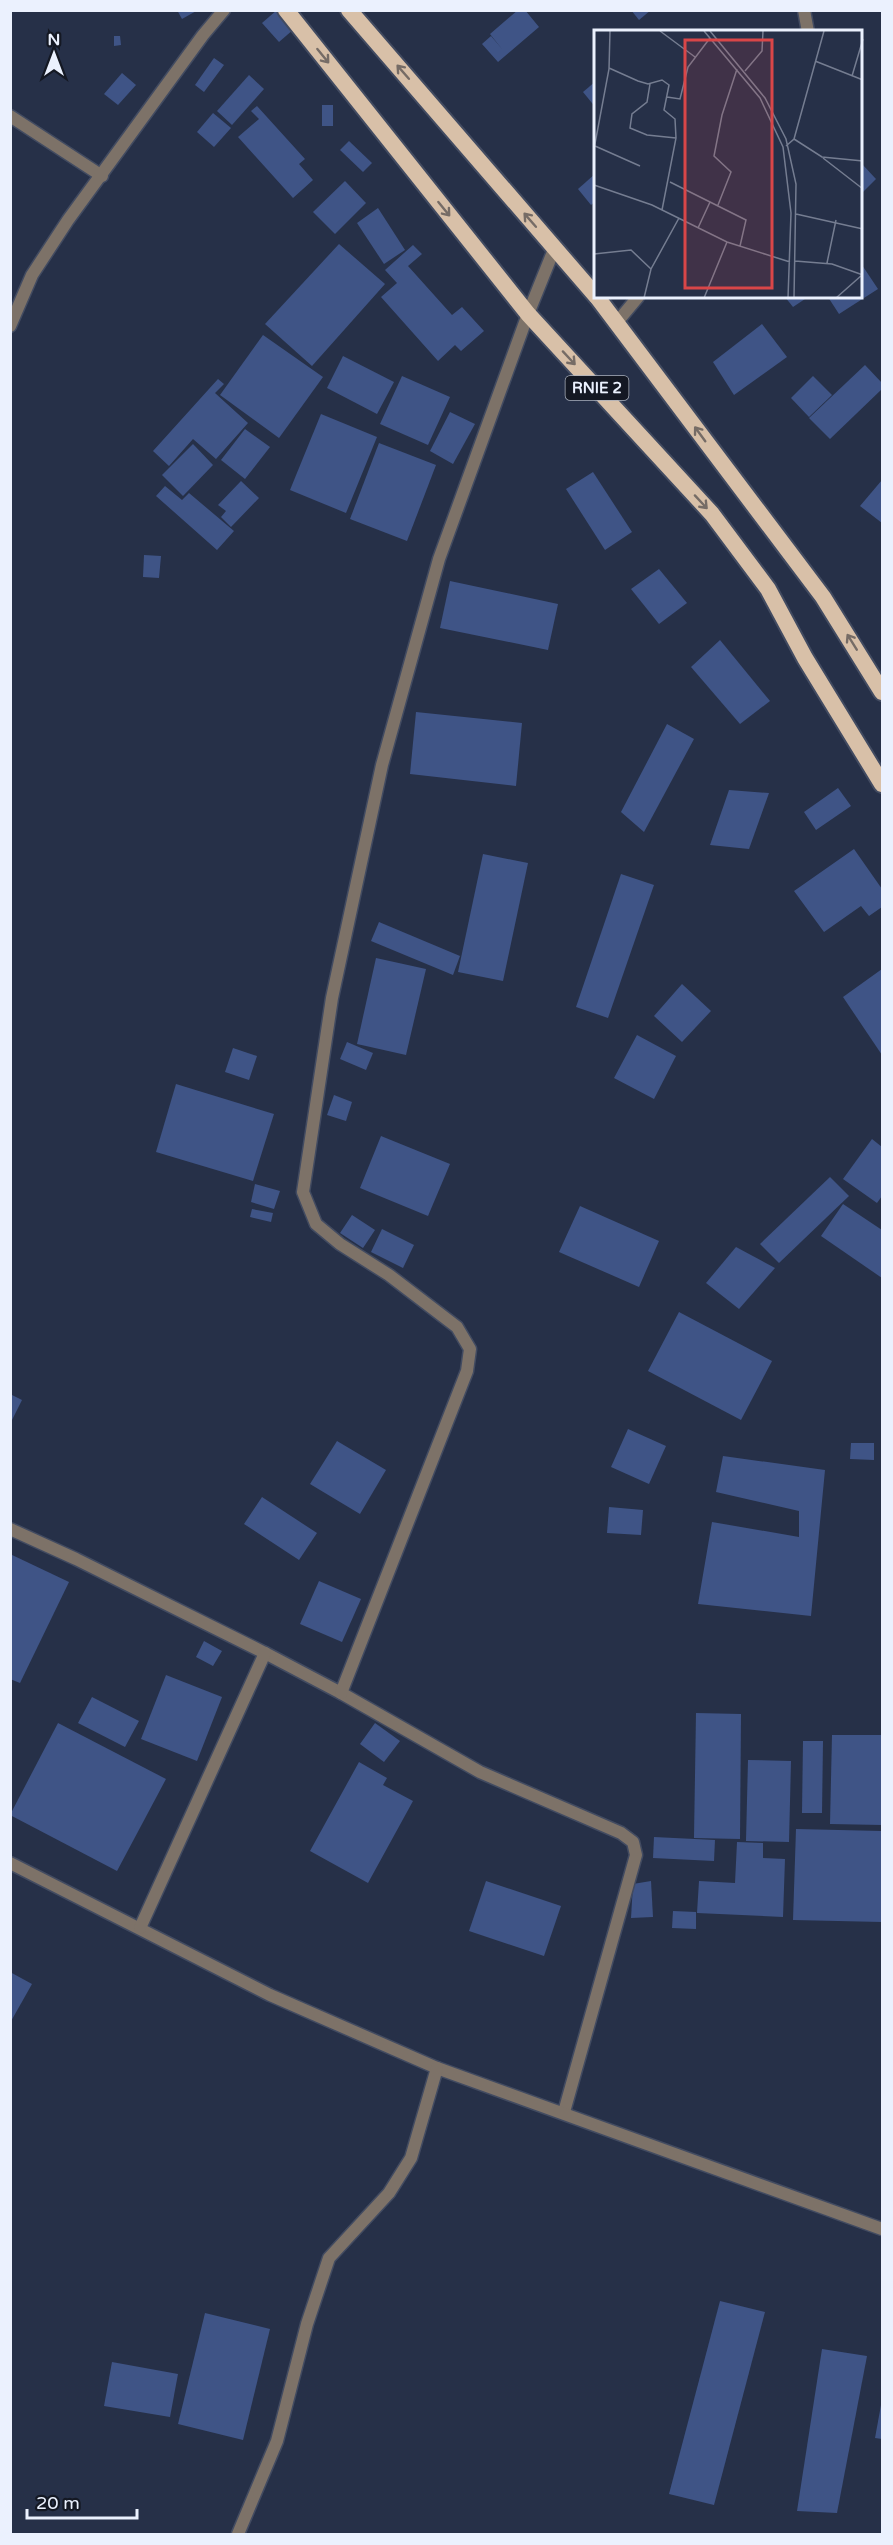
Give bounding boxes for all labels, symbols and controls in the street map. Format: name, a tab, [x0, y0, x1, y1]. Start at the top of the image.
north arrow	[24, 24, 84, 84]
text: N	[48, 30, 60, 50]
inset map	[594, 30, 863, 298]
one-way arrow	[316, 48, 329, 64]
one-way arrow	[396, 64, 409, 80]
one-way arrow	[438, 200, 451, 216]
one-way arrow	[523, 213, 537, 228]
one-way arrow	[562, 350, 576, 365]
road number: RNIE 2	[566, 376, 628, 400]
one-way arrow	[694, 426, 706, 442]
one-way arrow	[694, 494, 708, 509]
one-way arrow	[846, 634, 858, 651]
scale bar	[27, 2482, 136, 2520]
text: 20 m	[36, 2492, 80, 2514]

